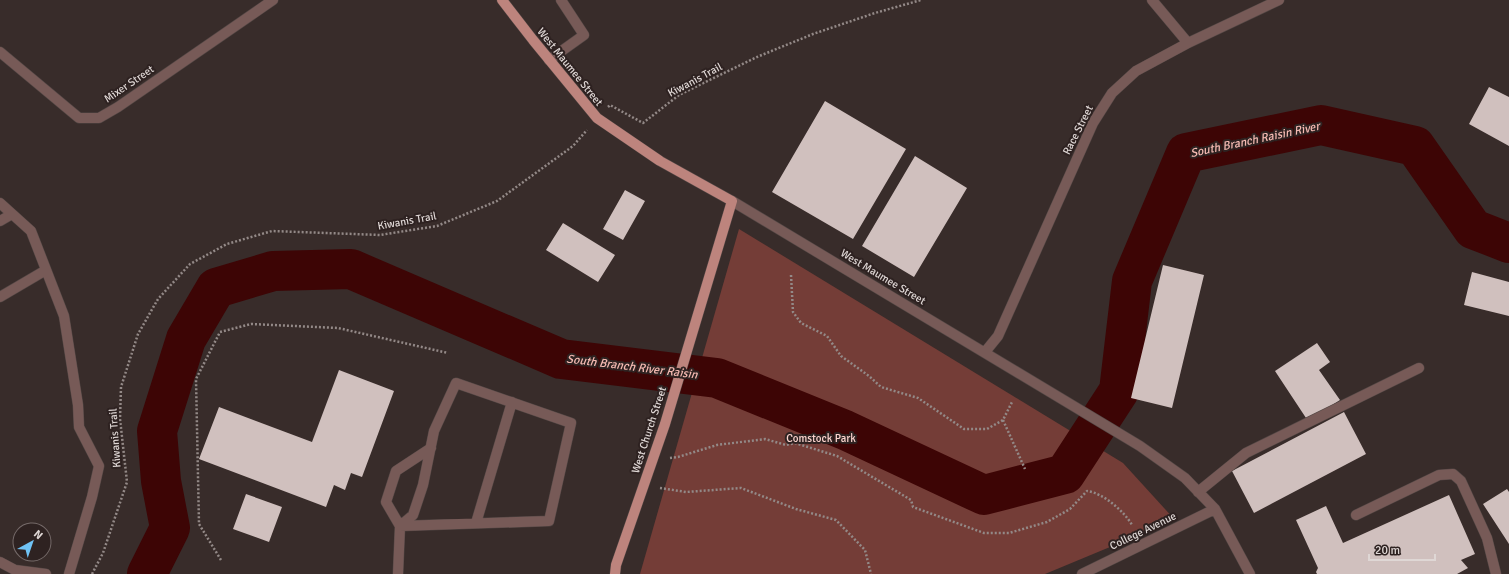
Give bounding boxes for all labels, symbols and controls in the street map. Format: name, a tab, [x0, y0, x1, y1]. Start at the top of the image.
street label: West Maumee Street	[534, 25, 606, 109]
street label: Kiwanis Trail	[666, 60, 724, 100]
street label: Mixer Street	[102, 63, 157, 105]
street label: Race Street	[1060, 103, 1096, 157]
water label: South Branch Raisin River	[1189, 119, 1323, 161]
street label: Kiwanis Trail	[376, 209, 438, 233]
street label: West Maumee Street	[838, 246, 928, 308]
water label: South Branch River Raisin	[566, 352, 699, 383]
street label: West Church Street	[629, 385, 669, 475]
street label: Kiwanis Trail	[106, 408, 124, 468]
park label: Comstock Park	[786, 432, 856, 445]
street label: College Avenue	[1108, 509, 1178, 553]
north arrow	[12, 522, 52, 562]
text: N	[31, 527, 45, 542]
scale bar	[1369, 536, 1435, 562]
text: 20 m	[1375, 543, 1400, 558]

